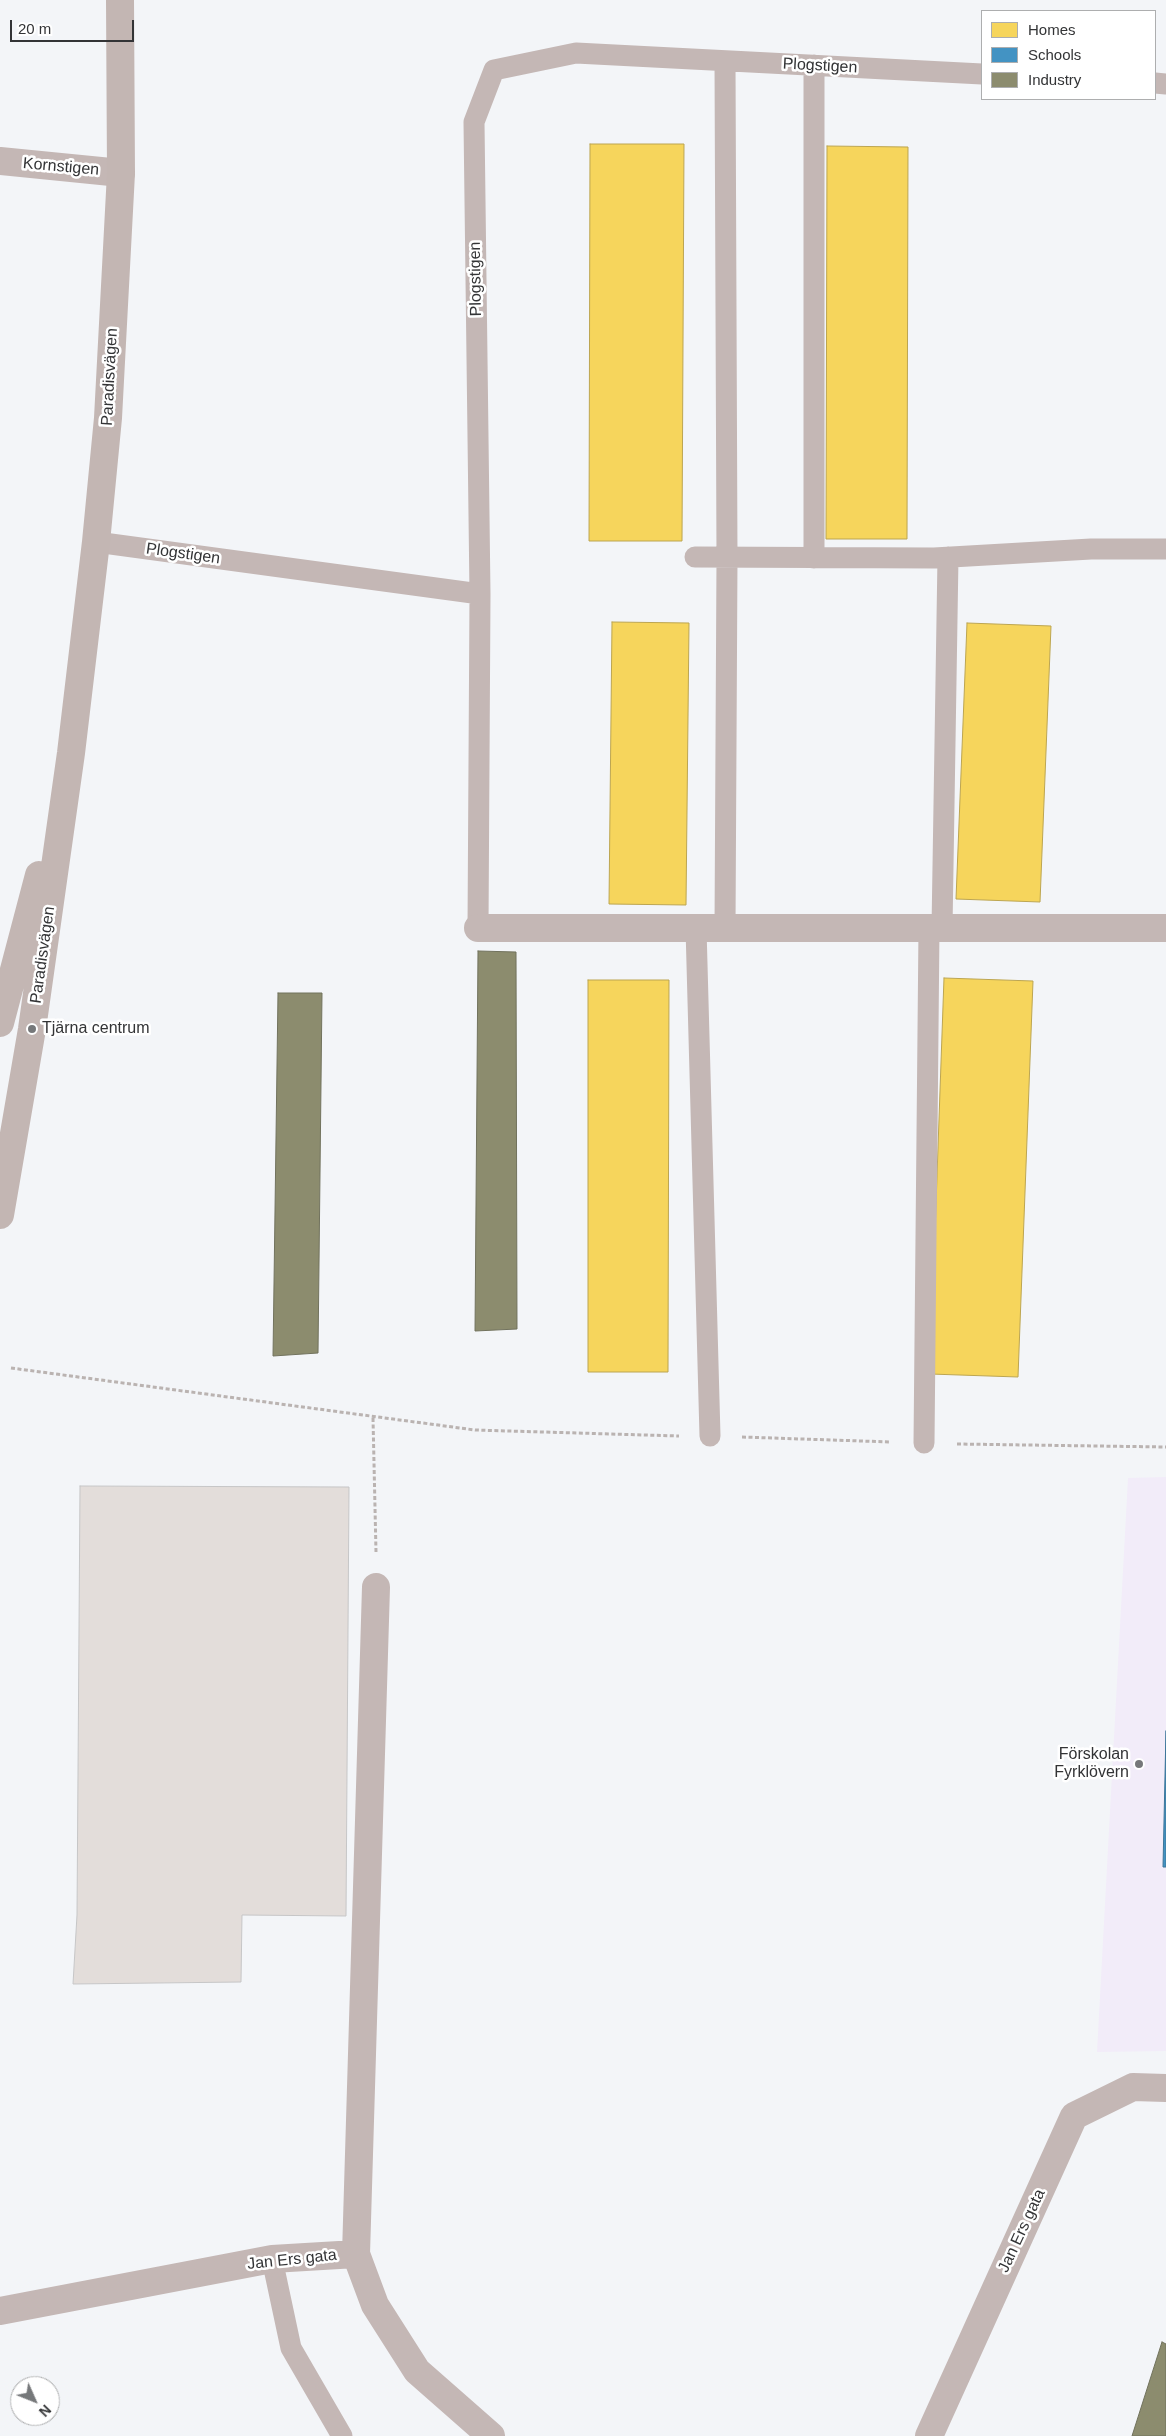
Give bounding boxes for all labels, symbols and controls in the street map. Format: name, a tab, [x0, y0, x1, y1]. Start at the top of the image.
scale bar	[12, 10, 136, 42]
legend	[981, 10, 1156, 100]
text: 20 m	[18, 20, 51, 37]
text: Homes	[1028, 21, 1076, 38]
text: Schools	[1028, 46, 1081, 63]
street label: Plogstigen	[782, 54, 858, 78]
text: Industry	[1028, 71, 1081, 88]
street label: Kornstigen	[22, 154, 100, 180]
street label: Plogstigen	[466, 241, 486, 317]
street label: Paradisvägen	[98, 328, 122, 426]
street label: Plogstigen	[145, 539, 221, 569]
street label: Paradisvägen	[27, 905, 59, 1005]
place label: Tjärna centrum	[42, 1019, 150, 1039]
marker: Tjärna centrum	[26, 1023, 38, 1035]
place label: Förskolan Fyrklövern	[1054, 1745, 1129, 1783]
marker: Förskolan Fyrklövern	[1133, 1758, 1145, 1770]
street label: Jan Ers gata	[994, 2186, 1050, 2276]
street label: Jan Ers gata	[246, 2246, 338, 2274]
north arrow	[10, 2376, 60, 2426]
text: N	[36, 2402, 54, 2420]

